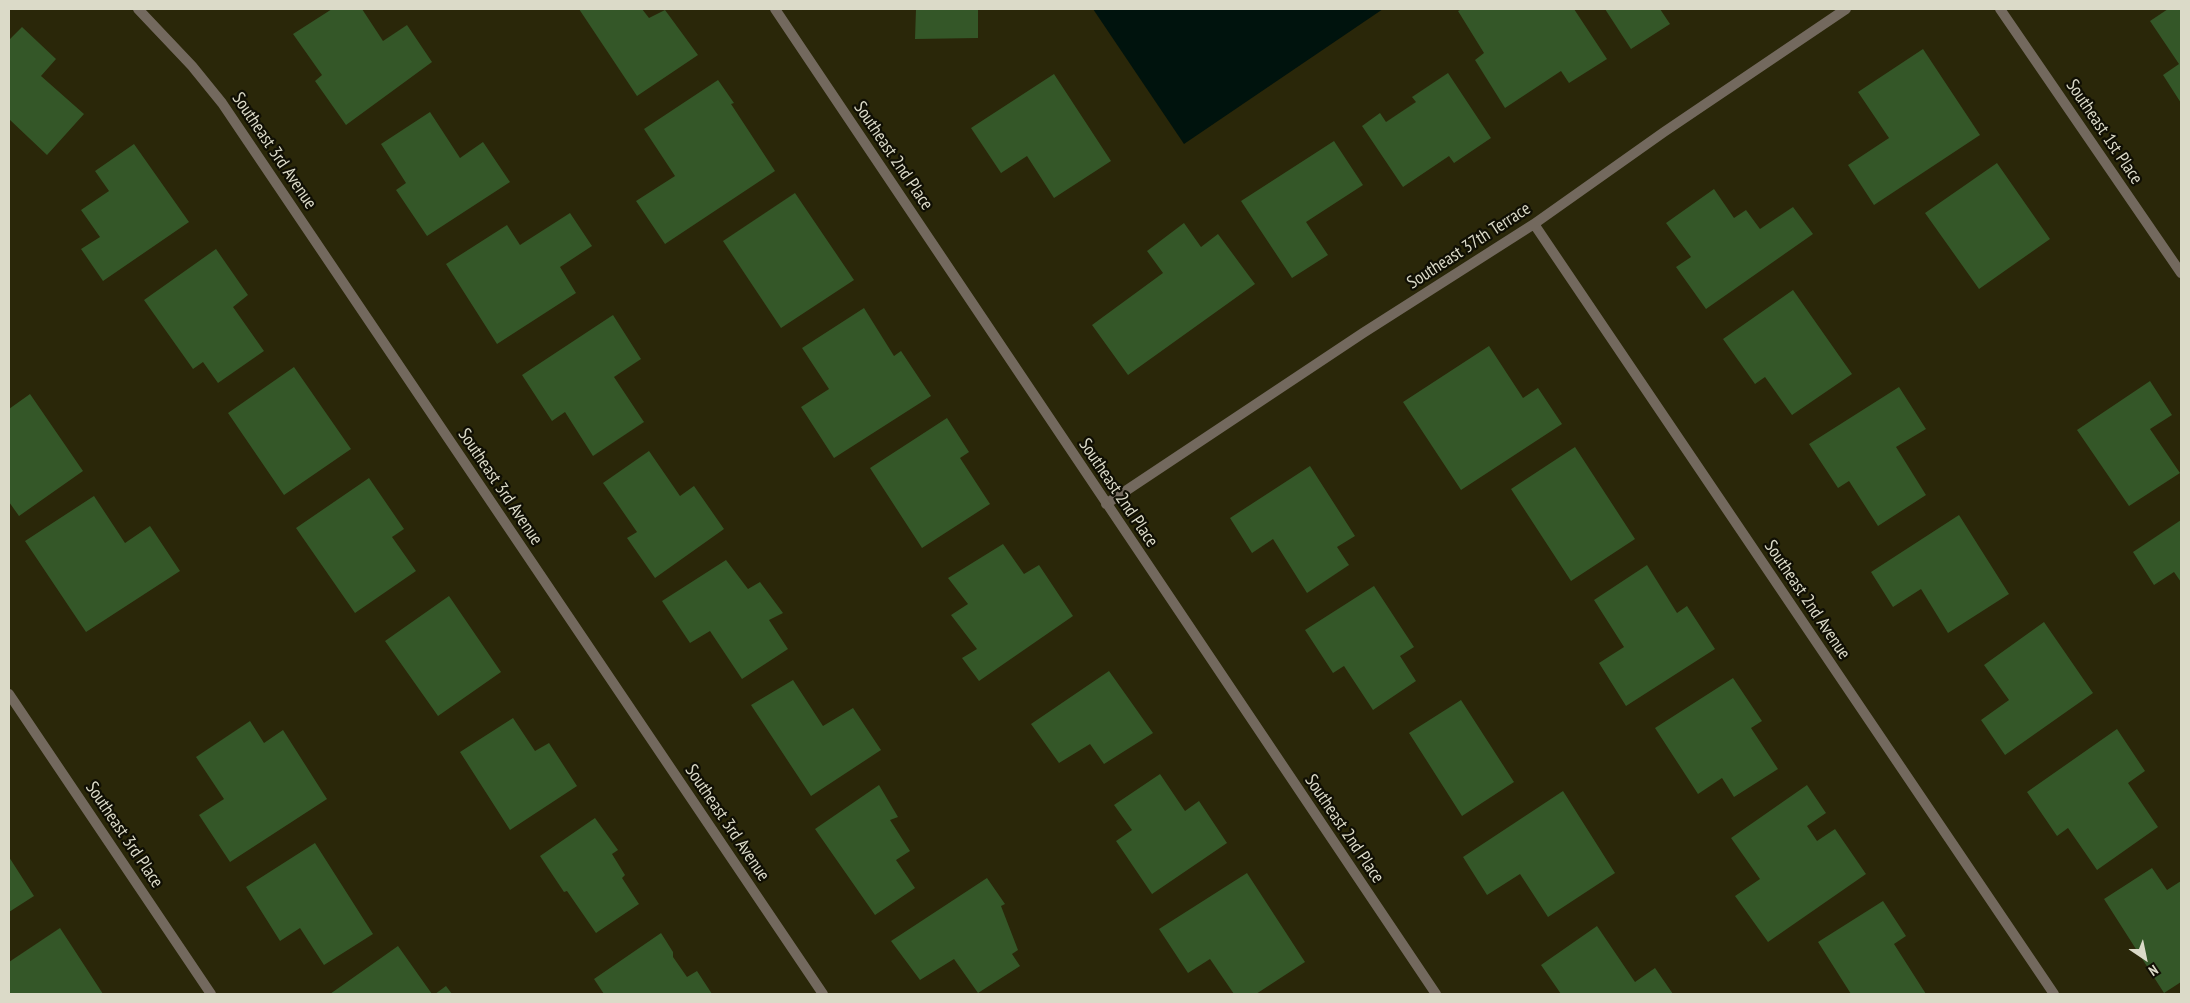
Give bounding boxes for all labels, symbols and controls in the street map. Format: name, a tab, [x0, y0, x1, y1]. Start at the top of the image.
street label: Southeast 1st Place	[2061, 76, 2147, 188]
street label: Southeast 3rd Avenue	[227, 89, 321, 213]
street label: Southeast 2nd Place	[849, 98, 937, 214]
street label: Southeast 37th Terrace	[1403, 198, 1535, 294]
street label: Southeast 3rd Avenue	[453, 425, 547, 549]
street label: Southeast 2nd Place	[1074, 435, 1162, 551]
street label: Southeast 2nd Avenue	[1759, 536, 1855, 664]
street label: Southeast 3rd Avenue	[680, 761, 774, 885]
street label: Southeast 2nd Place	[1300, 771, 1388, 887]
street label: Southeast 3rd Place	[81, 778, 167, 892]
north arrow	[2120, 933, 2170, 983]
text: N	[2145, 961, 2162, 980]

